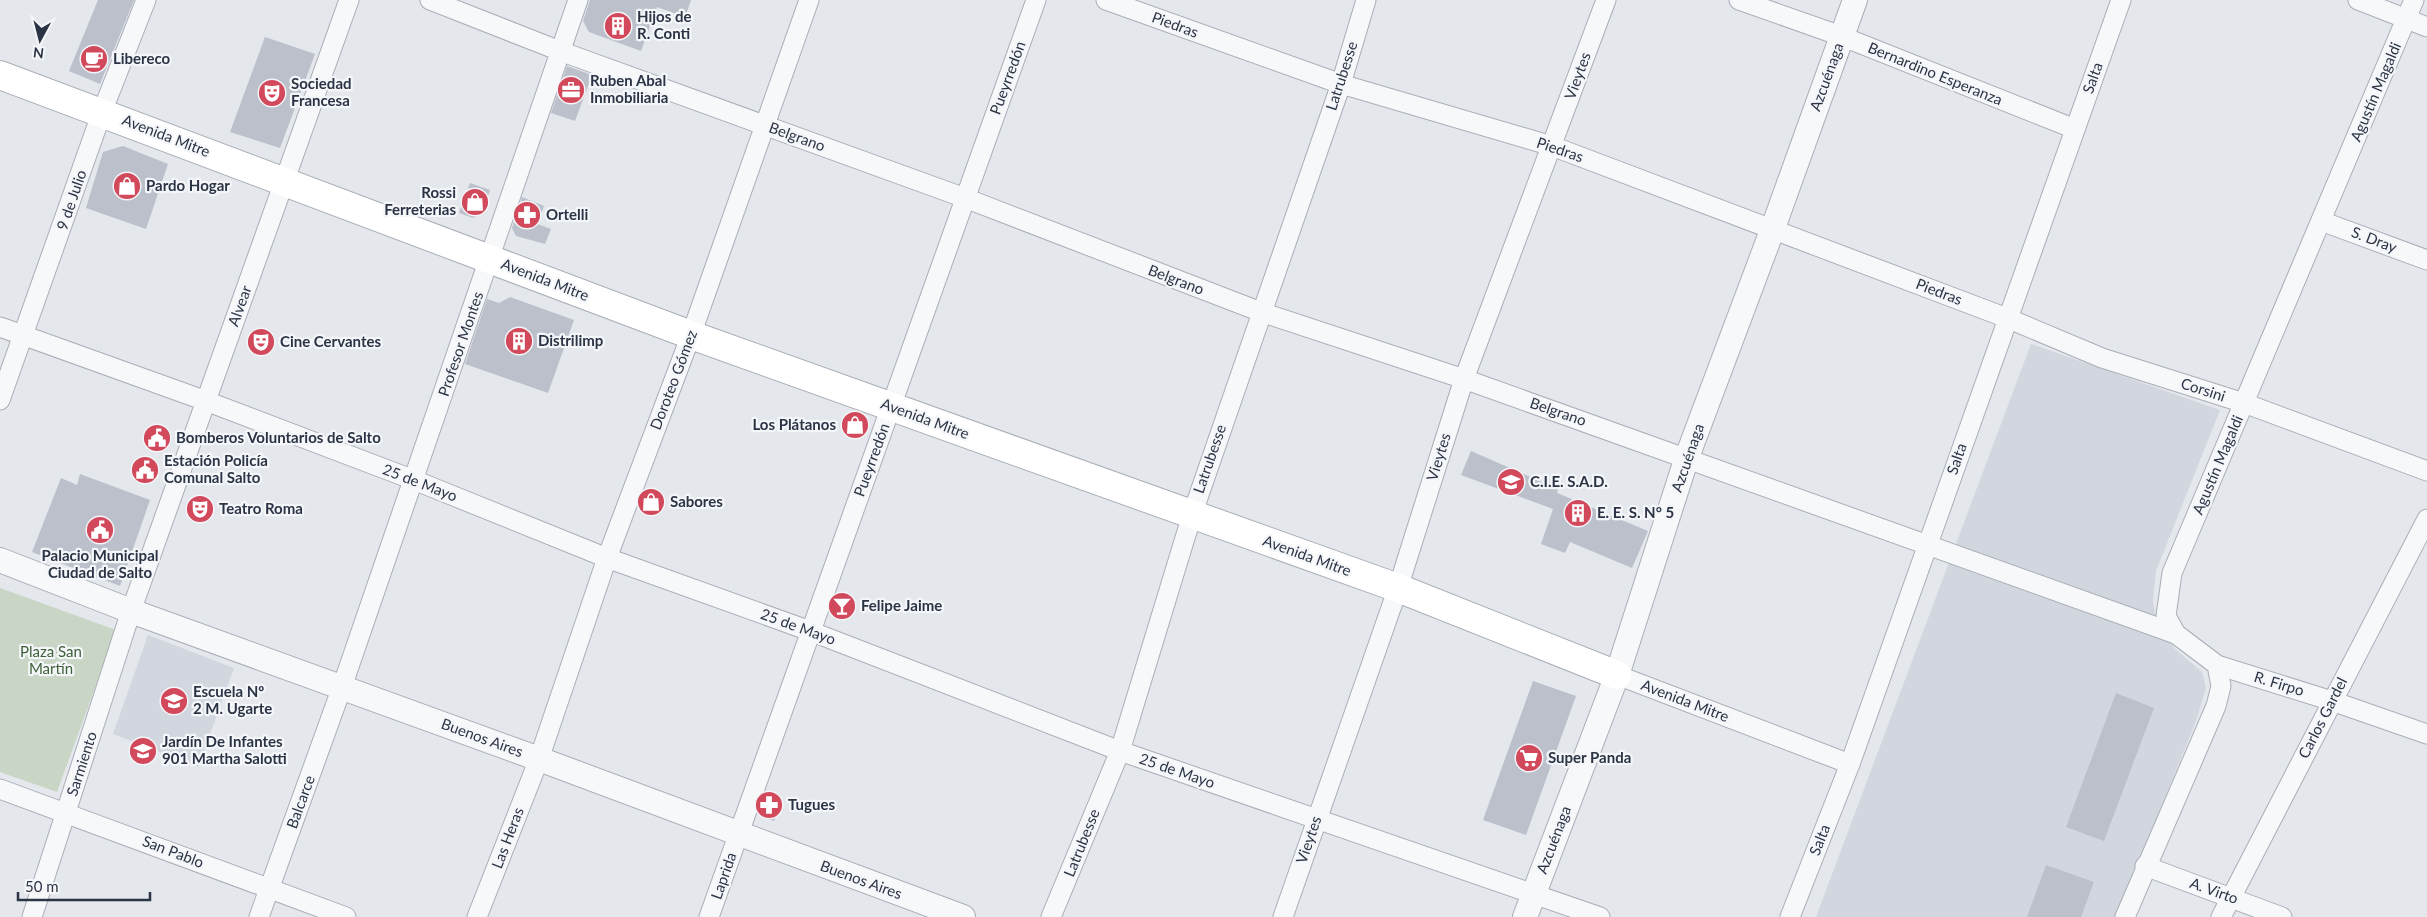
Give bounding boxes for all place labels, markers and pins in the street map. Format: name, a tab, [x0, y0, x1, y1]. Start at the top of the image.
place label: Hijos de R. Conti	[637, 7, 691, 42]
building icon: Hijos de R. Conti	[603, 11, 633, 41]
cafe icon: Libereco	[79, 44, 109, 74]
place label: Libereco	[113, 49, 171, 67]
place label: Ruben Abal Inmobiliaria	[590, 71, 668, 106]
place label: Sociedad Francesa	[291, 74, 352, 109]
office icon: Ruben Abal Inmobiliaria	[556, 75, 586, 105]
theatre icon: Sociedad Francesa	[257, 78, 287, 108]
shop icon: Pardo Hogar	[112, 171, 142, 201]
place label: Pardo Hogar	[146, 176, 230, 194]
place label: Rossi Ferreterias	[384, 183, 456, 218]
shop icon: Rossi Ferreterias	[460, 187, 490, 217]
pharmacy icon: Ortelli	[512, 200, 542, 230]
place label: Ortelli	[546, 205, 589, 223]
building icon: Distrilimp	[504, 326, 534, 356]
theatre icon: Cine Cervantes	[246, 327, 276, 357]
place label: Distrilimp	[538, 331, 603, 349]
place label: Cine Cervantes	[280, 332, 381, 350]
shop icon: Los Plátanos	[840, 410, 870, 440]
place label: Los Plátanos	[752, 415, 836, 433]
public building icon: Bomberos Voluntarios de Salto	[142, 423, 172, 453]
place label: Bomberos Voluntarios de Salto	[176, 428, 381, 446]
place label: Estación Policía Comunal Salto	[164, 451, 268, 486]
public building icon: Estación Policía Comunal Salto	[130, 455, 160, 485]
school or university icon: C.I.E. S.A.D.	[1496, 467, 1526, 497]
place label: C.I.E. S.A.D.	[1530, 472, 1608, 490]
shop icon: Sabores	[636, 487, 666, 517]
place label: Sabores	[670, 492, 723, 510]
theatre icon: Teatro Roma	[185, 494, 215, 524]
building icon: E. E. S. N° 5	[1563, 498, 1593, 528]
place label: Teatro Roma	[219, 499, 303, 517]
place label: E. E. S. N° 5	[1597, 503, 1674, 521]
public building icon: Palacio Municipal Ciudad de Salto	[85, 515, 115, 545]
place label: Palacio Municipal Ciudad de Salto	[42, 546, 158, 581]
bar icon: Felipe Jaime	[827, 591, 857, 621]
place label: Felipe Jaime	[861, 596, 942, 614]
place label: Escuela Nº 2 M. Ugarte	[193, 682, 272, 717]
school or university icon: Escuela Nº 2 M. Ugarte	[159, 686, 189, 716]
place label: Jardín De Infantes 901 Martha Salotti	[162, 732, 287, 767]
school or university icon: Jardín De Infantes 901 Martha Salotti	[128, 736, 158, 766]
supermarket icon: Super Panda	[1514, 743, 1544, 773]
place label: Super Panda	[1548, 748, 1631, 766]
pharmacy icon: Tugues	[754, 790, 784, 820]
place label: Tugues	[788, 795, 835, 813]

